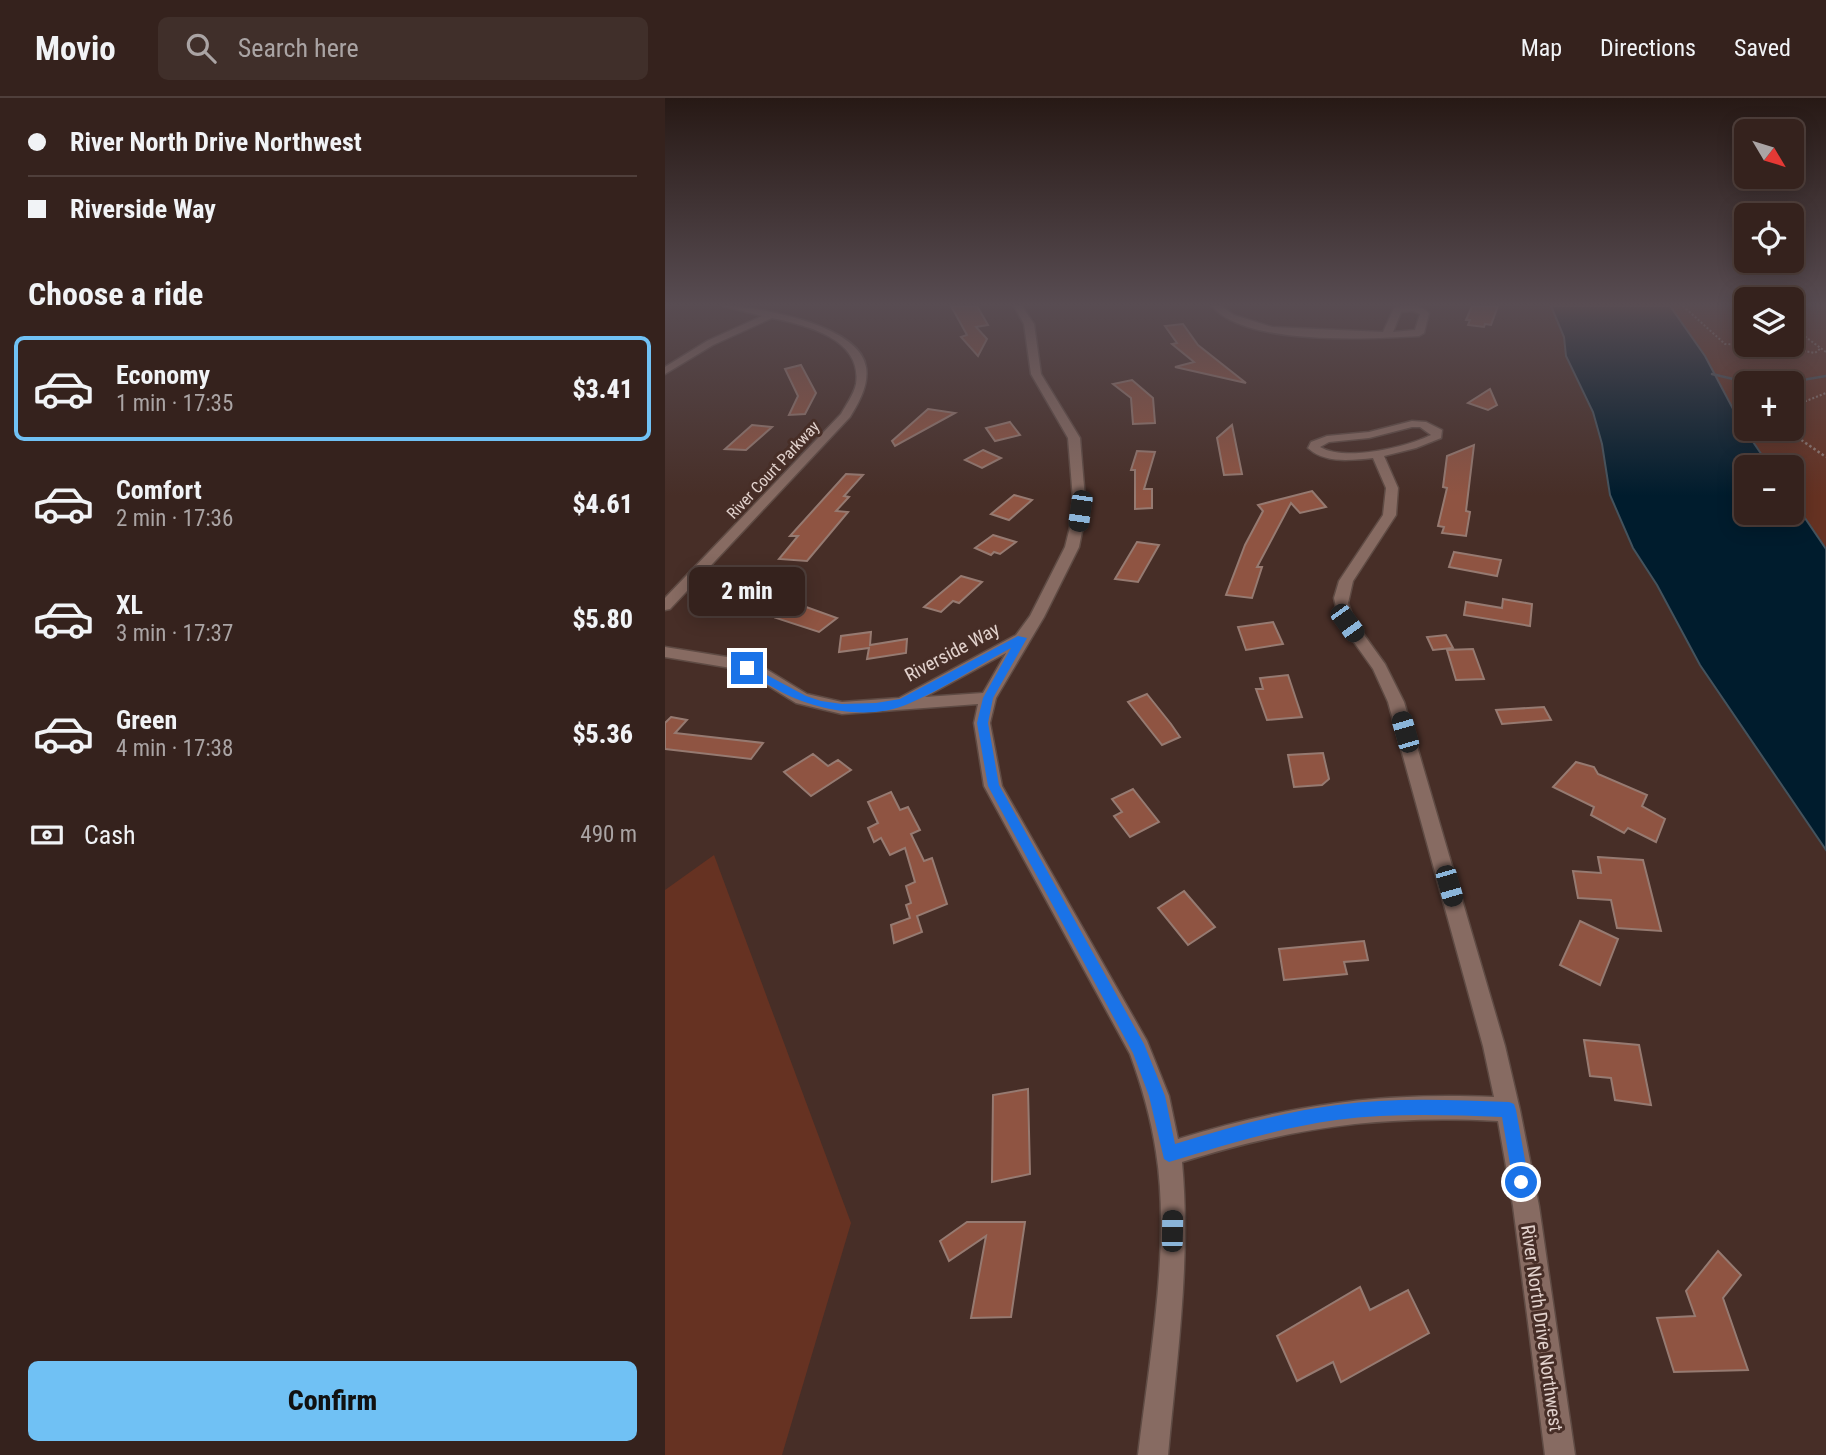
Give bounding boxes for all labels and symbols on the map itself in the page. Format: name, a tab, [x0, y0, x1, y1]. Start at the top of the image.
north arrow	[1734, 119, 1804, 189]
street label: River Court Parkway	[723, 417, 823, 523]
car	[1067, 489, 1094, 533]
callout: 2 min	[689, 566, 805, 616]
car	[1327, 600, 1368, 646]
street label: Riverside Way	[901, 617, 1003, 687]
route end	[731, 652, 763, 684]
car	[1390, 709, 1421, 755]
car	[1434, 863, 1465, 909]
route start	[1505, 1166, 1537, 1198]
car	[1162, 1210, 1183, 1252]
street label: River North Drive Northwest	[1516, 1223, 1568, 1433]

